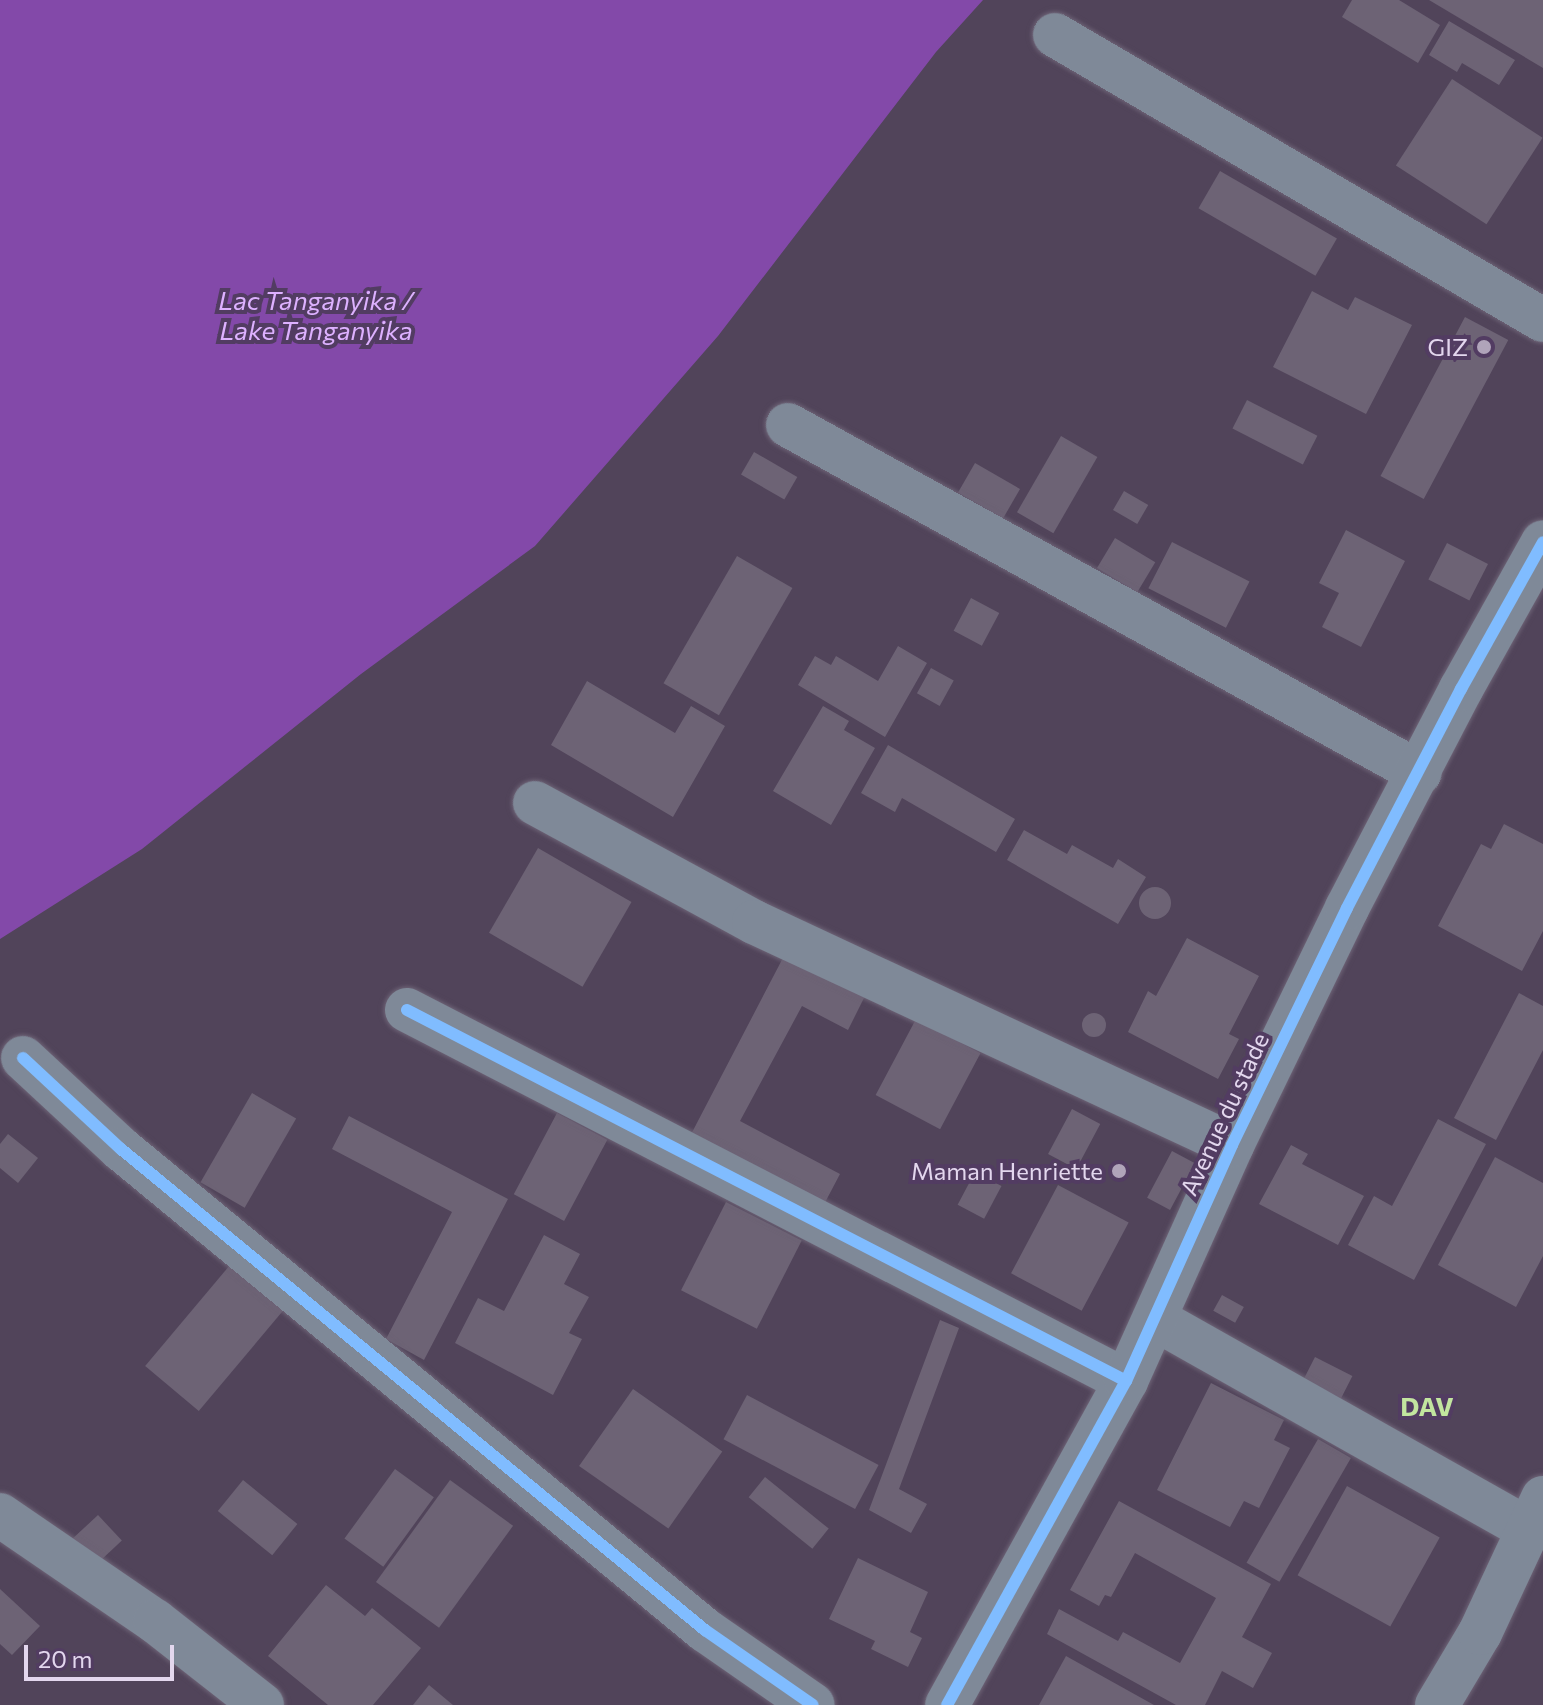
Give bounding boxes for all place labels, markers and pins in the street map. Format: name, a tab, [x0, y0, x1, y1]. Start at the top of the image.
place label: GIZ	[1428, 333, 1468, 361]
marker: GIZ	[1475, 338, 1493, 356]
place label: Maman Henriette	[911, 1157, 1103, 1185]
marker: Maman Henriette	[1110, 1162, 1128, 1180]

